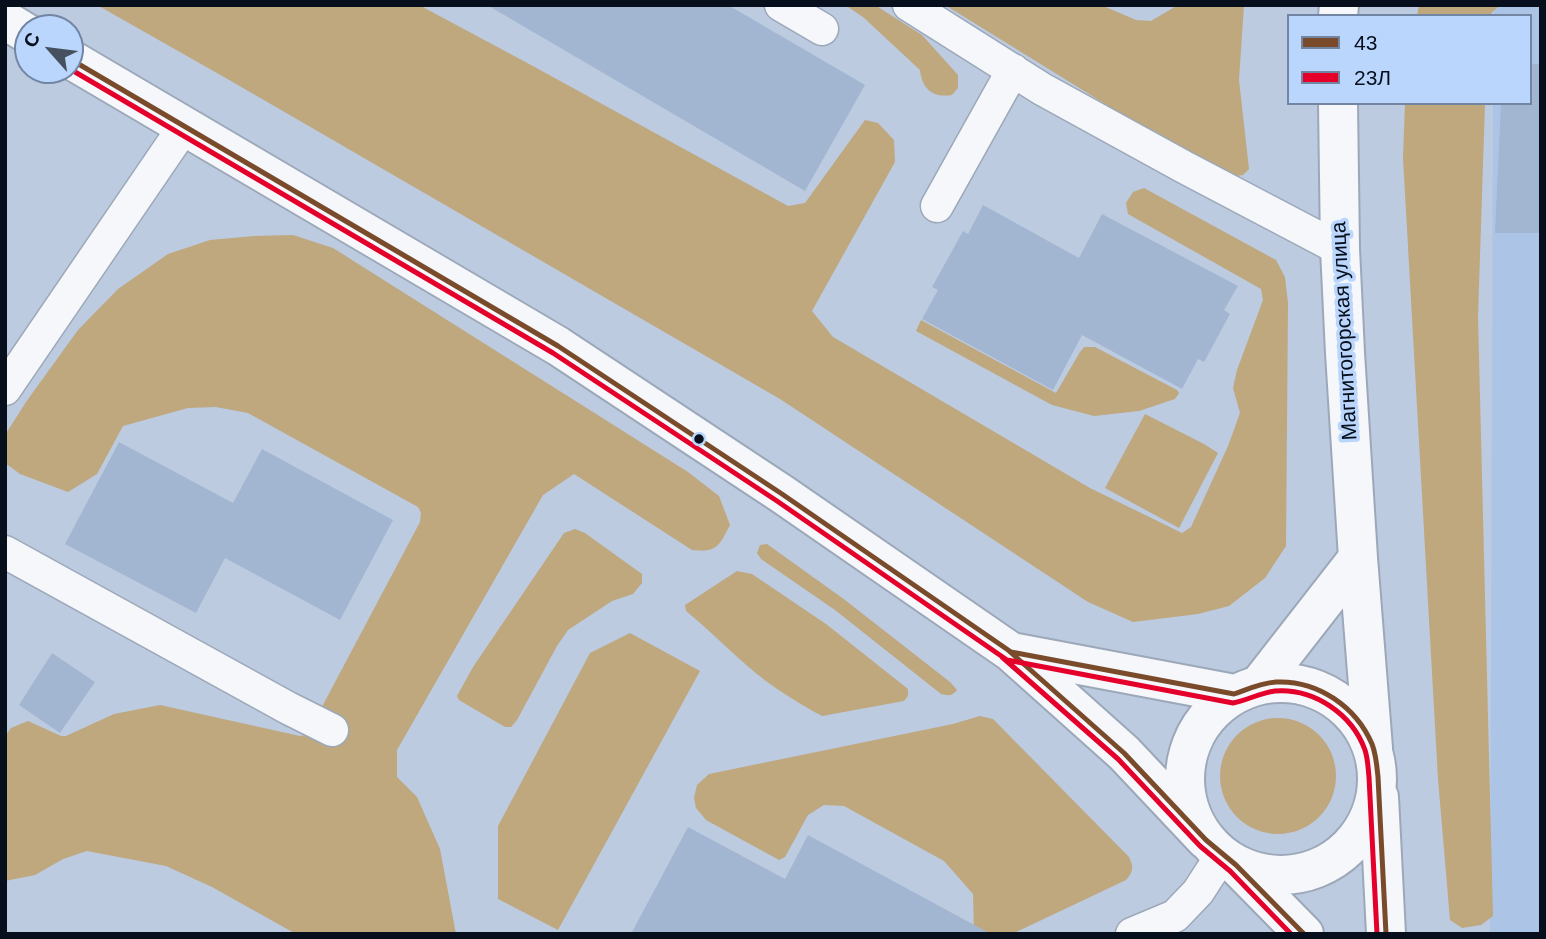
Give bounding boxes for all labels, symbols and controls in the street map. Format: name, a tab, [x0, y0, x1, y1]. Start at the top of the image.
north arrow	[14, 14, 84, 84]
legend	[1287, 14, 1532, 105]
text: С	[19, 29, 44, 51]
text: 43	[1354, 31, 1377, 54]
text: 23Л	[1354, 66, 1391, 89]
street label: Магнитогорская улица	[1327, 221, 1363, 441]
unlabelled marker	[692, 432, 706, 446]

